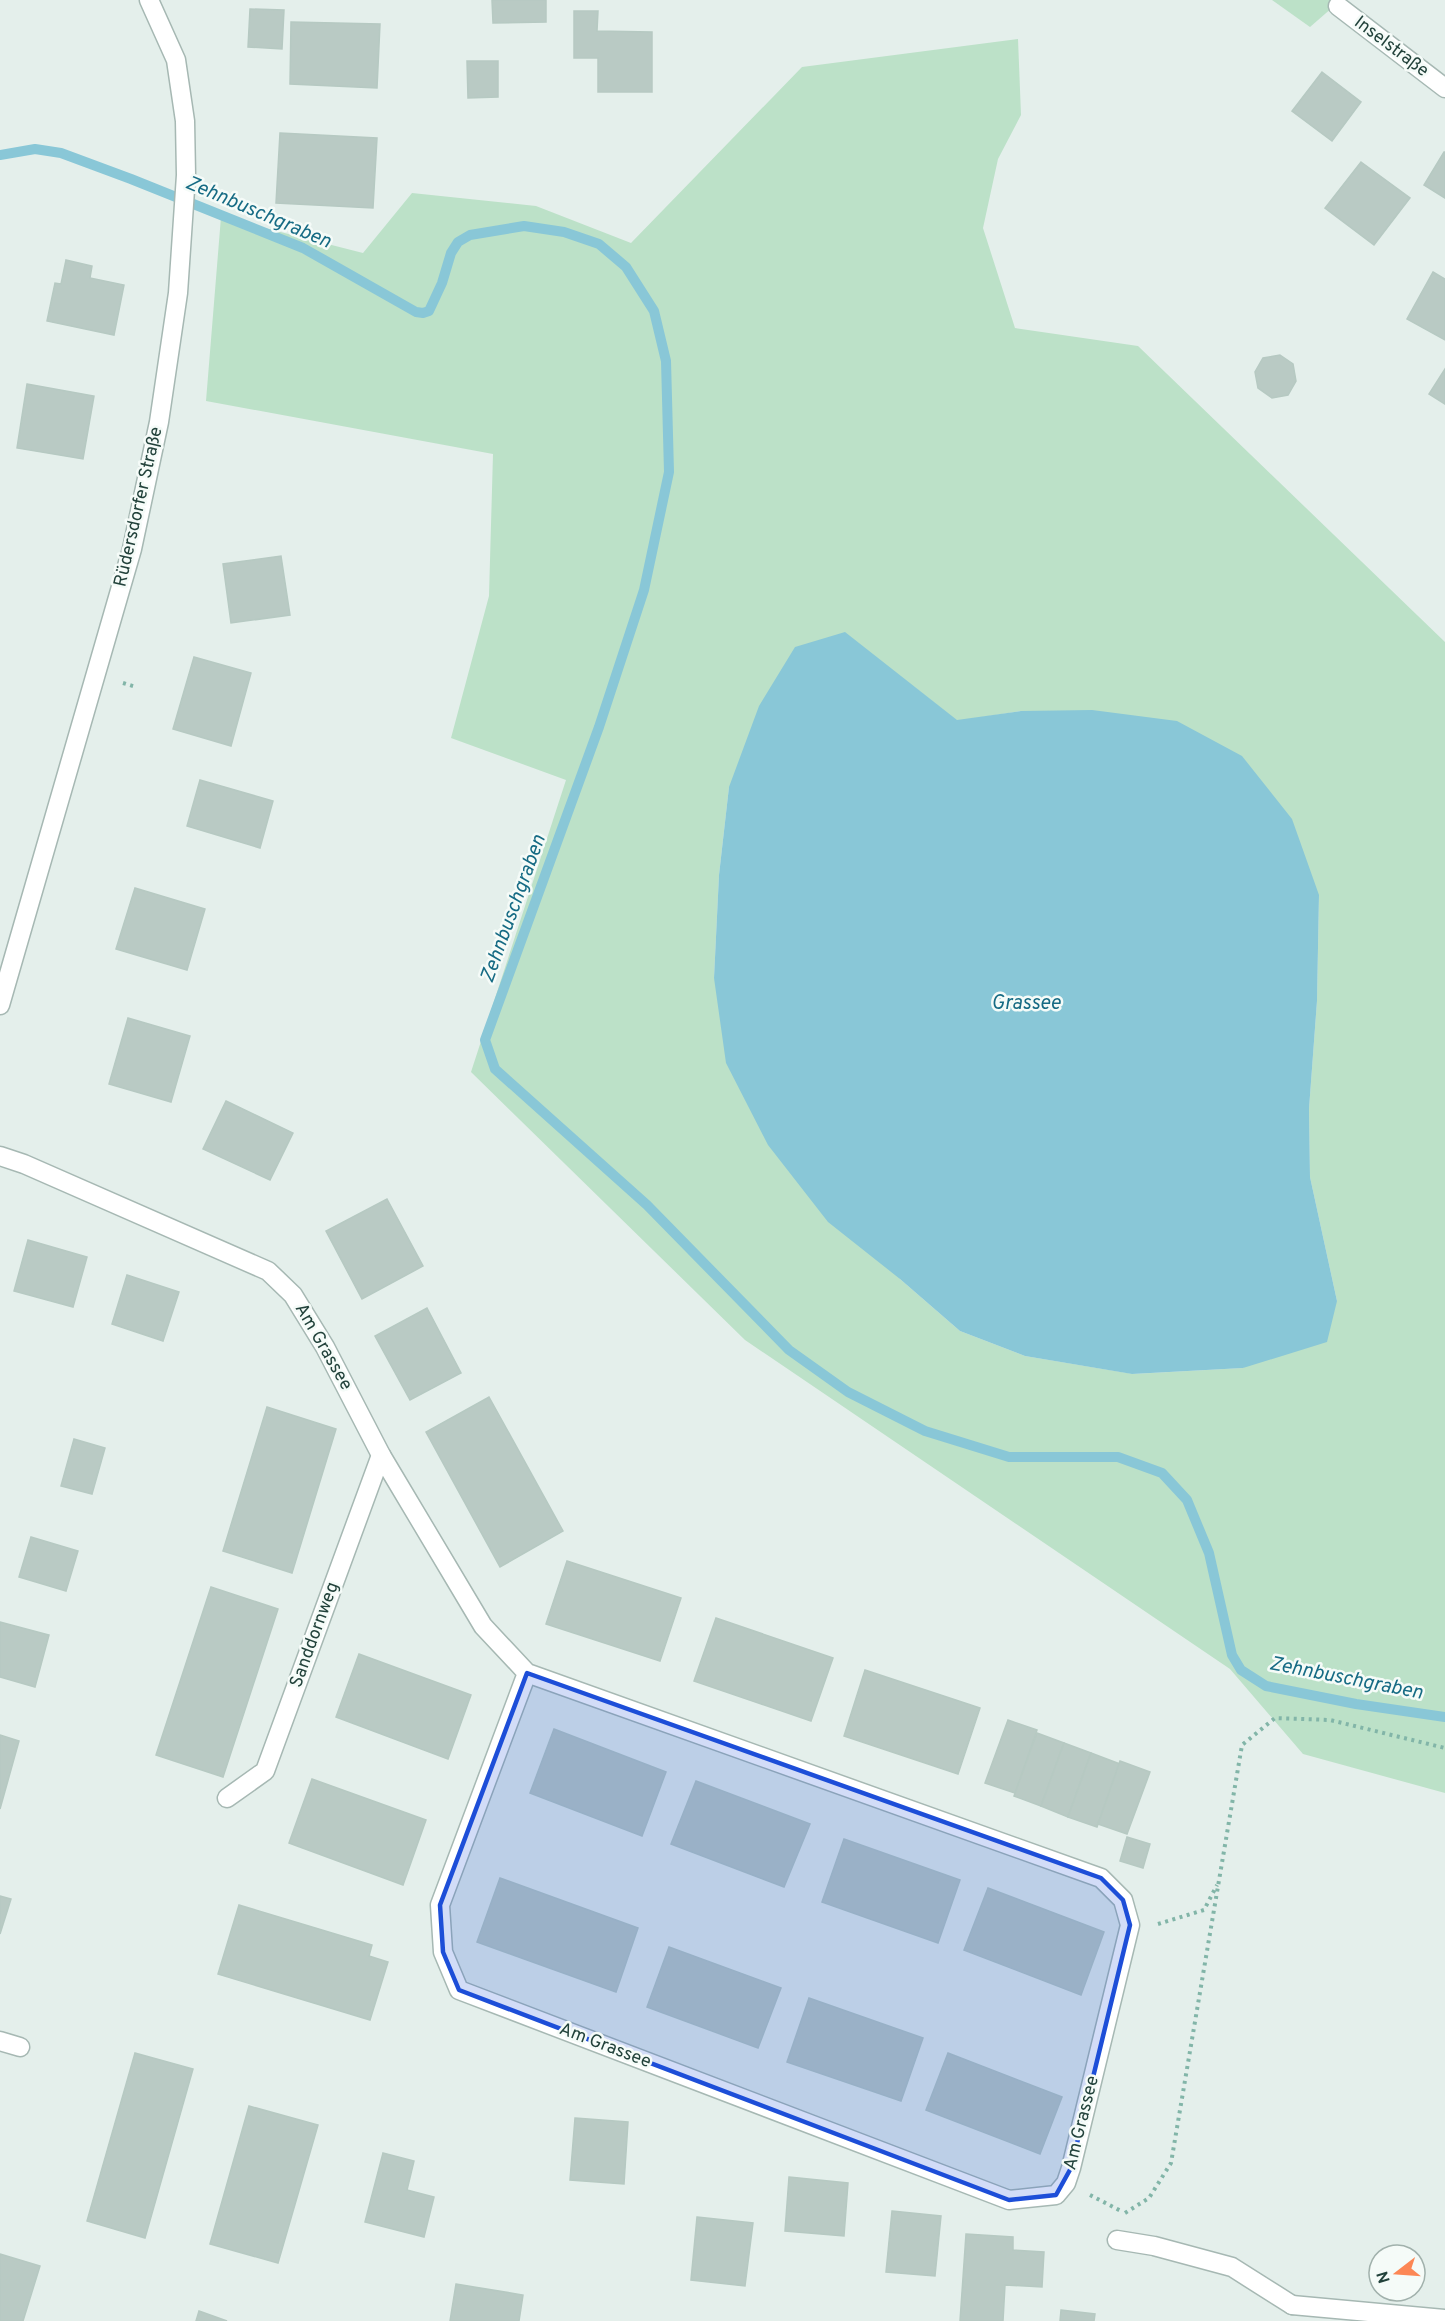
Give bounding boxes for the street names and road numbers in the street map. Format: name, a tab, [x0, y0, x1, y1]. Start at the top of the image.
street label: Inselstraße	[1349, 11, 1433, 83]
street label: Rüdersdorfer Straße	[109, 425, 169, 589]
street label: Am Grassee	[289, 1299, 357, 1395]
street label: Sanddornweg	[285, 1579, 345, 1691]
street label: Am Grassee	[556, 2018, 654, 2074]
street label: Am Grassee	[1059, 2073, 1105, 2173]

